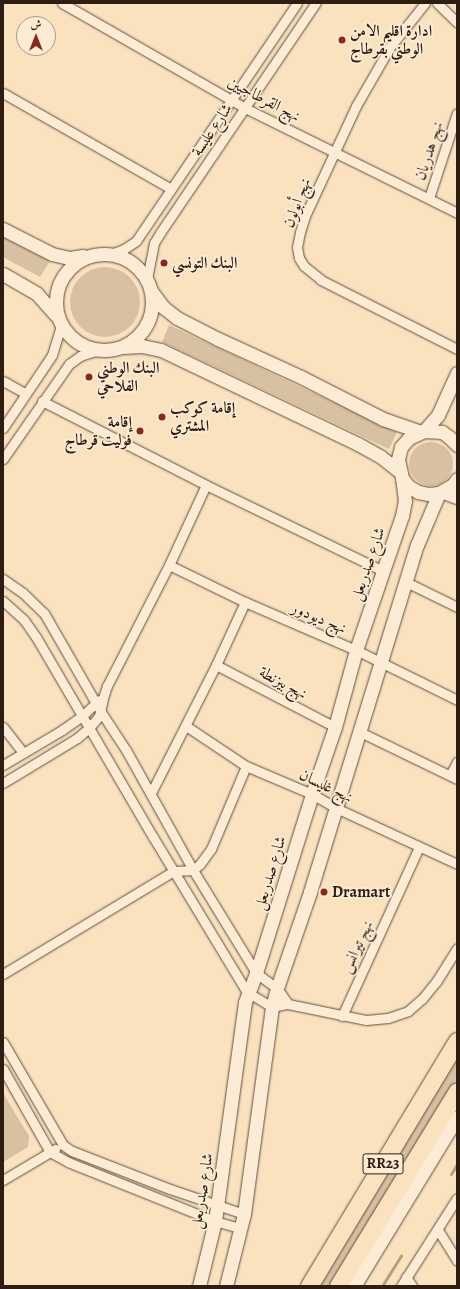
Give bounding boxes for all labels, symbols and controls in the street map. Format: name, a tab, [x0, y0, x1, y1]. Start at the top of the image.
north arrow	[16, 16, 56, 56]
text: ش	[31, 17, 41, 32]
place label: ادارة اقليم الامن الوطني بقرطاج	[350, 21, 432, 59]
marker: ادارة اقليم الامن الوطني بقرطاج	[337, 35, 347, 45]
street label: نهج القرطاجيين	[225, 72, 303, 126]
street label: شارع عليسة	[187, 100, 237, 160]
street label: نهج هدريان	[410, 119, 448, 183]
street label: نهج أبولون	[279, 175, 315, 231]
place label: البنك التونسي	[172, 253, 238, 273]
marker: البنك التونسي	[159, 258, 169, 268]
place label: البنك الوطني الفلاحي	[97, 358, 160, 396]
marker: البنك الوطني الفلاحي	[84, 372, 94, 382]
place label: إقامة كوكب المشتري	[170, 398, 235, 436]
place label: إقامة فوليت قرطاج	[65, 412, 132, 450]
marker: إقامة كوكب المشتري	[157, 412, 167, 422]
marker: إقامة فوليت قرطاج	[135, 426, 145, 436]
street label: شارع صدربعل	[346, 525, 390, 603]
street label: نهج ديودور	[289, 598, 349, 638]
street label: نهج بيزنطة	[256, 662, 310, 704]
street label: نهج غليسان	[296, 765, 356, 807]
street label: شارع صدربعل	[250, 834, 290, 912]
place label: Dramart	[332, 882, 390, 902]
marker: Dramart	[319, 887, 329, 897]
street label: نهج تيرانس	[336, 918, 378, 976]
road number: RR23	[362, 1151, 404, 1177]
street label: شارع صدربعل	[187, 1152, 217, 1230]

